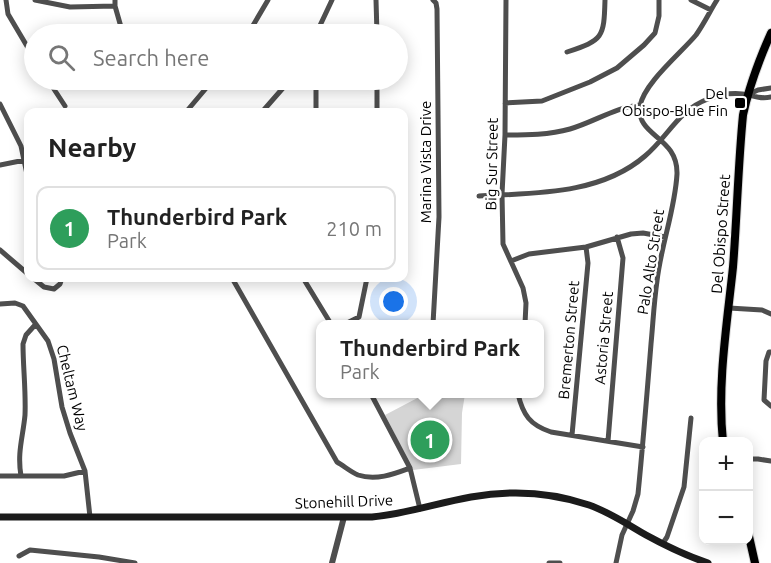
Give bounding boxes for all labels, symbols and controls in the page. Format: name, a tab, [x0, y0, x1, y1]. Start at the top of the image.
search box	[24, 24, 408, 90]
icon: search	[45, 41, 78, 74]
text: Search here	[93, 45, 209, 70]
place label: Del Obispo-Blue Fin	[622, 85, 728, 119]
marker: Del Obispo-Blue Fin	[733, 96, 747, 110]
street label: Marina Vista Drive	[417, 101, 434, 223]
street label: Big Sur Street	[482, 117, 501, 210]
text: Nearby	[48, 133, 136, 162]
street label: Del Obispo Street	[708, 174, 733, 294]
text: Thunderbird Park	[107, 204, 287, 229]
street label: Palo Alto Street	[634, 208, 667, 316]
text: 1	[64, 217, 75, 240]
text: 210 m	[326, 217, 382, 240]
text: Park	[107, 229, 147, 252]
street label: Bremerton Street	[555, 280, 582, 400]
your location	[379, 287, 408, 316]
street label: Astoria Street	[591, 291, 616, 385]
popup	[316, 320, 544, 398]
text: Thunderbird Park	[340, 335, 520, 360]
street label: Cheltam Way	[54, 343, 91, 433]
text: Park	[340, 360, 380, 383]
pin: 1	[410, 418, 450, 462]
map controls	[699, 437, 753, 545]
button: +	[699, 437, 753, 491]
street label: Stonehill Drive	[295, 491, 393, 512]
button: −	[699, 491, 753, 545]

